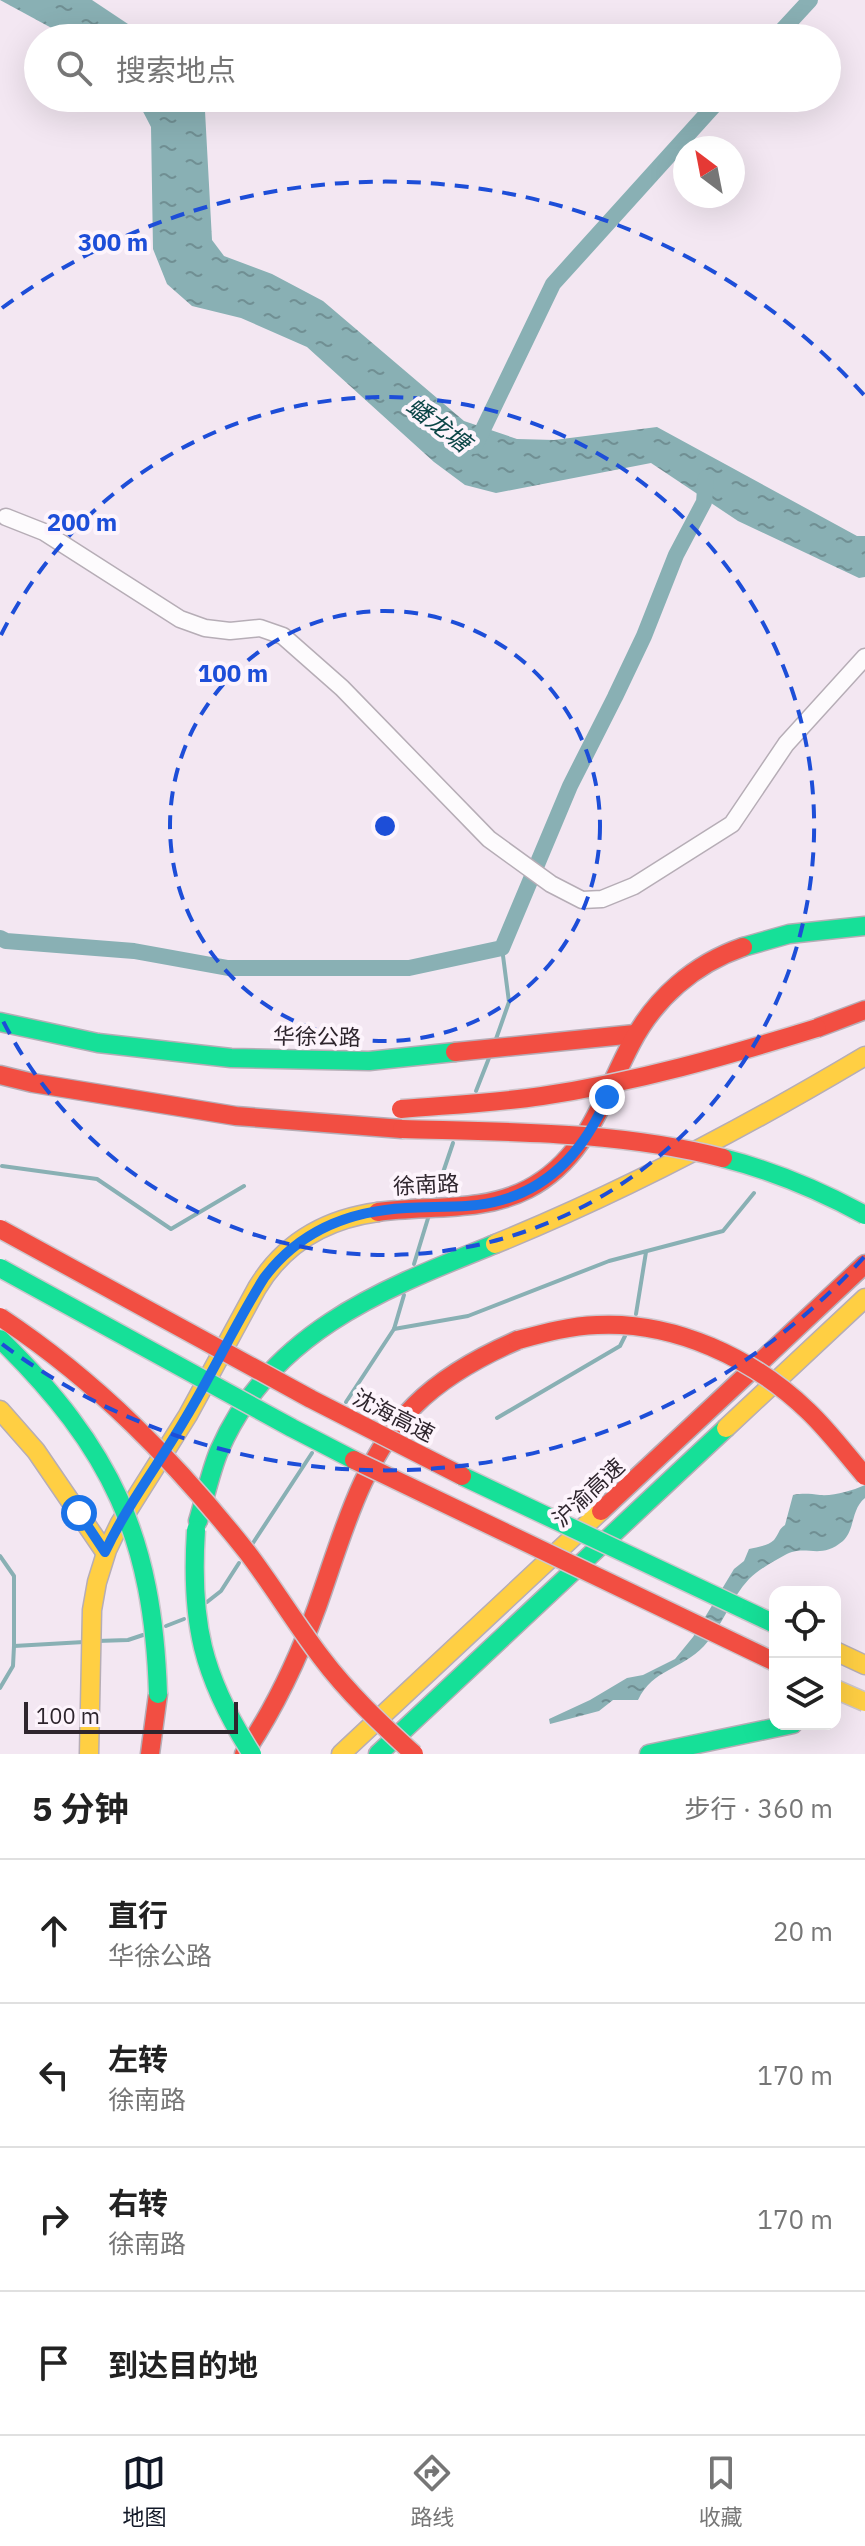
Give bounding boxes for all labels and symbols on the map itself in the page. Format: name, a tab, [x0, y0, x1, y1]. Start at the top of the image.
north arrow	[673, 136, 745, 208]
text: 300 m	[78, 226, 148, 258]
water label: 蟠龙塘	[401, 390, 481, 461]
text: 200 m	[47, 506, 117, 538]
text: 100 m	[198, 657, 268, 689]
centre of rings	[371, 812, 399, 840]
street label: 华徐公路	[273, 1021, 361, 1051]
route end	[589, 1079, 625, 1115]
street label: 徐南路	[392, 1168, 460, 1200]
street label: 沈海高速	[348, 1382, 440, 1448]
street label: 沪渝高速	[546, 1451, 630, 1533]
route start	[61, 1495, 97, 1531]
scale bar	[24, 1698, 238, 1734]

